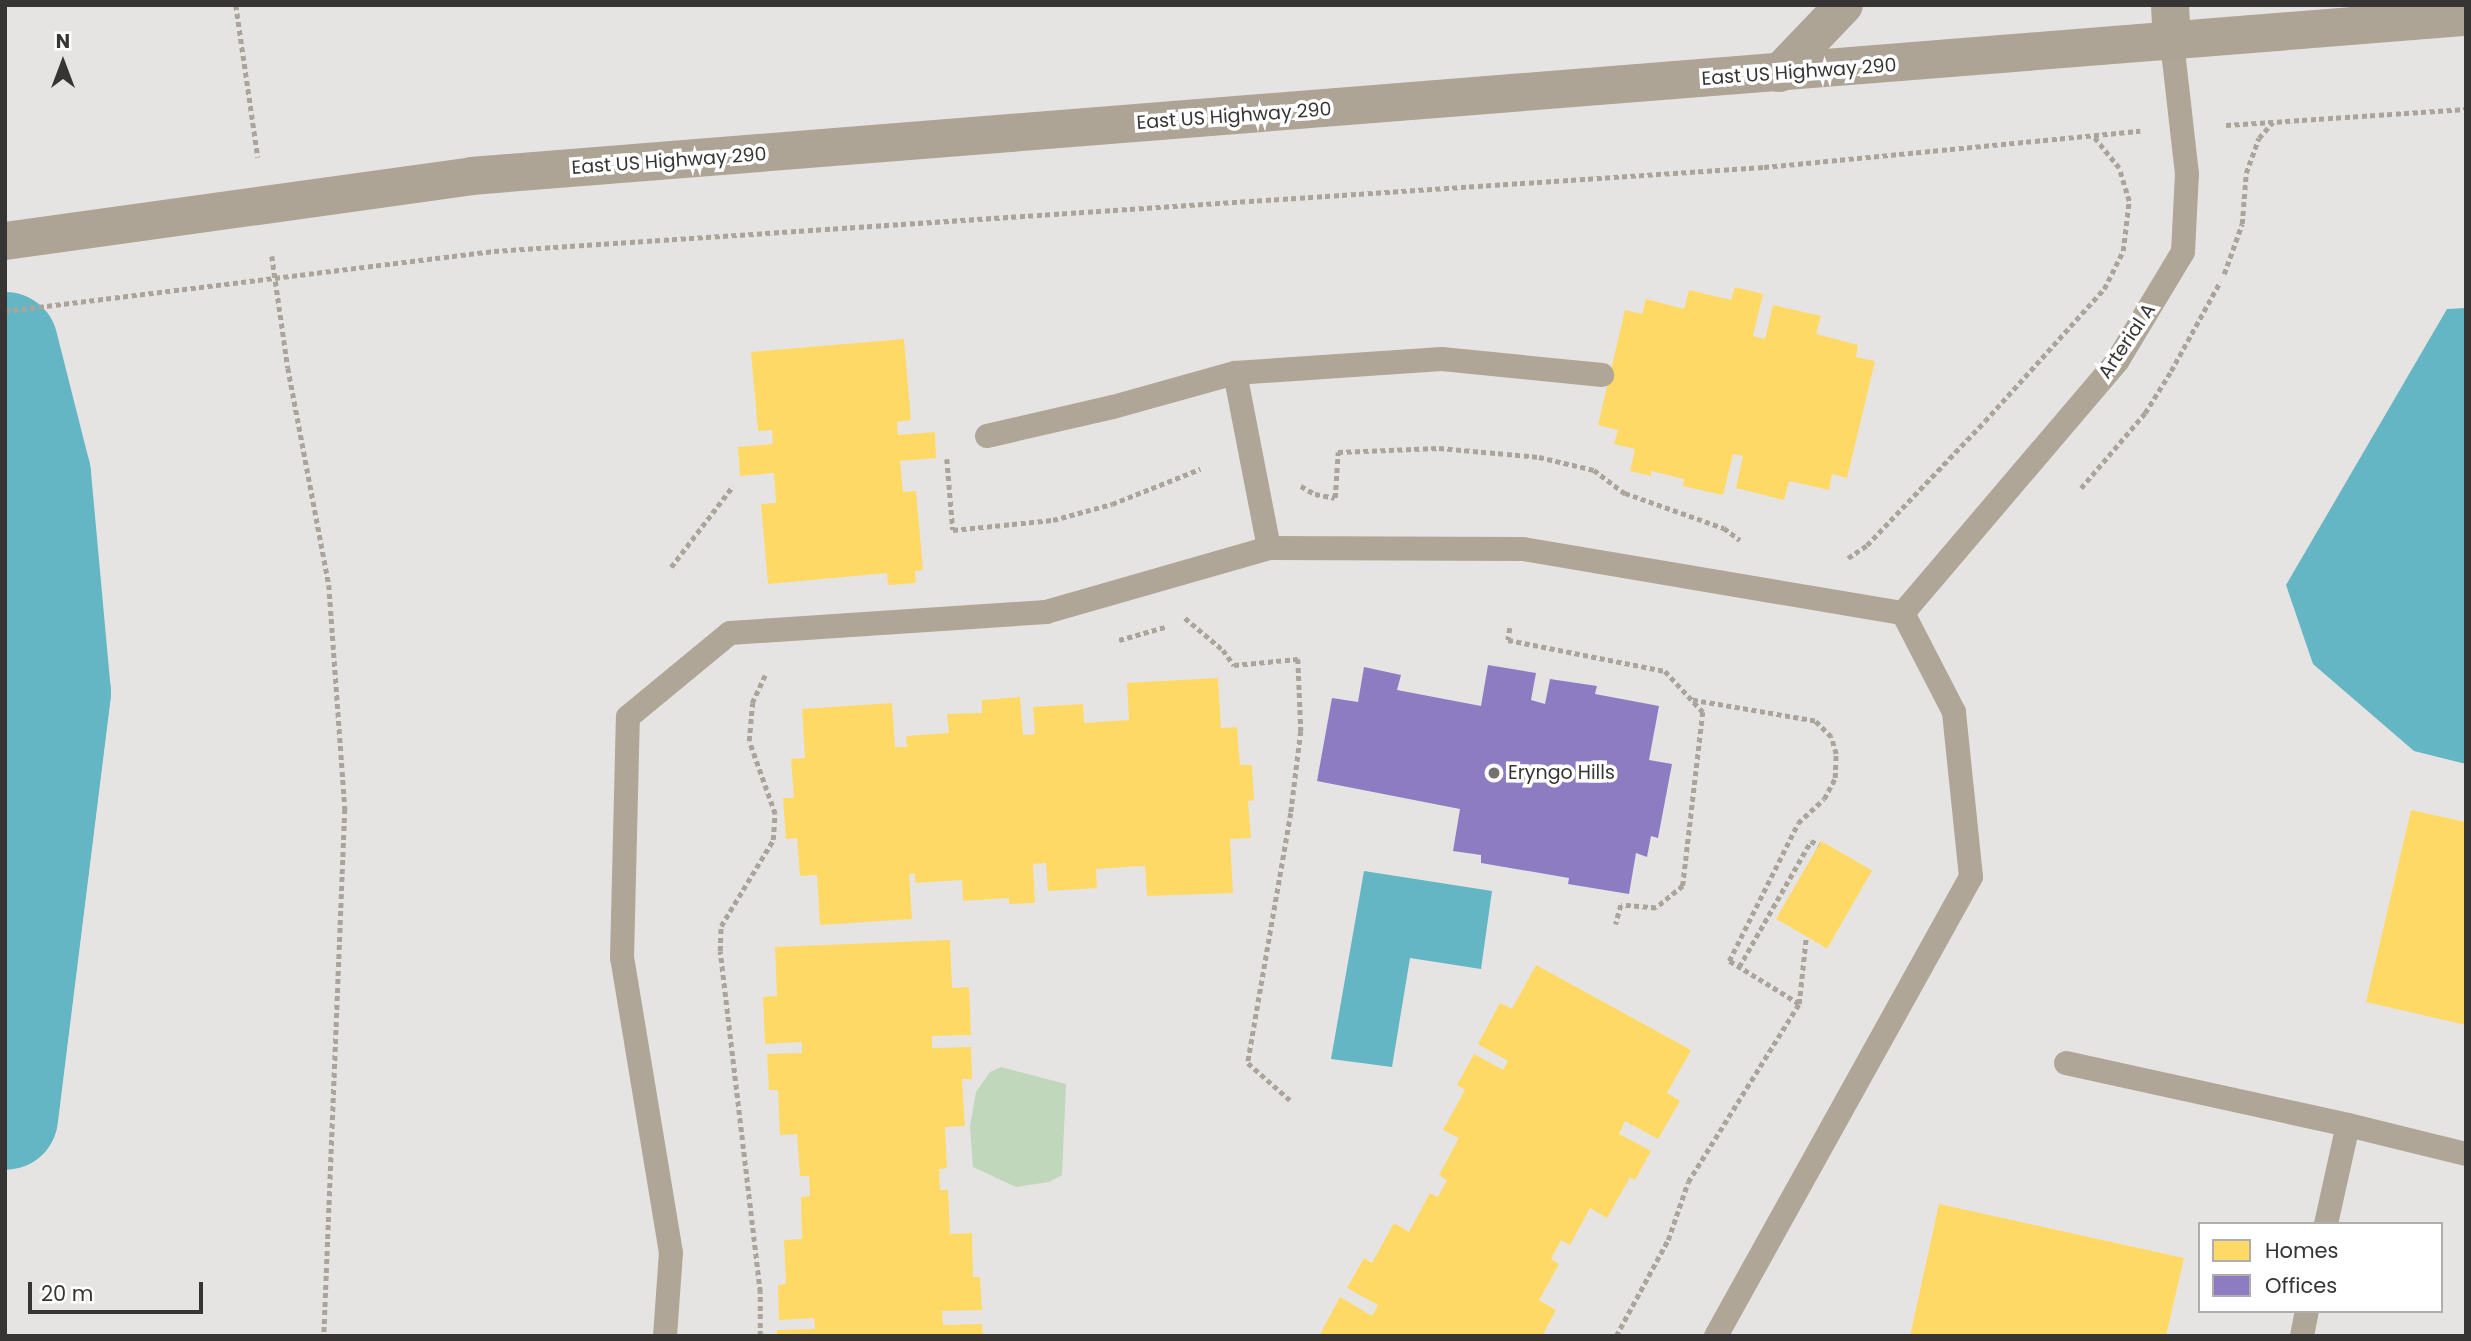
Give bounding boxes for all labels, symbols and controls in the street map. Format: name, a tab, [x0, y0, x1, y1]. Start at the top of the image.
north arrow	[28, 28, 98, 98]
text: N	[56, 28, 70, 55]
street label: East US Highway 290	[1701, 54, 1897, 90]
street label: East US Highway 290	[1136, 98, 1332, 134]
street label: East US Highway 290	[571, 143, 767, 179]
street label: Arterial A	[2094, 299, 2160, 383]
place label: Eryngo Hills	[1508, 762, 1615, 784]
marker: Eryngo Hills	[1486, 765, 1502, 781]
legend	[2198, 1222, 2443, 1313]
text: Homes	[2265, 1236, 2339, 1265]
scale bar	[32, 1268, 206, 1312]
text: Offices	[2265, 1271, 2337, 1300]
text: 20 m	[41, 1279, 94, 1308]

